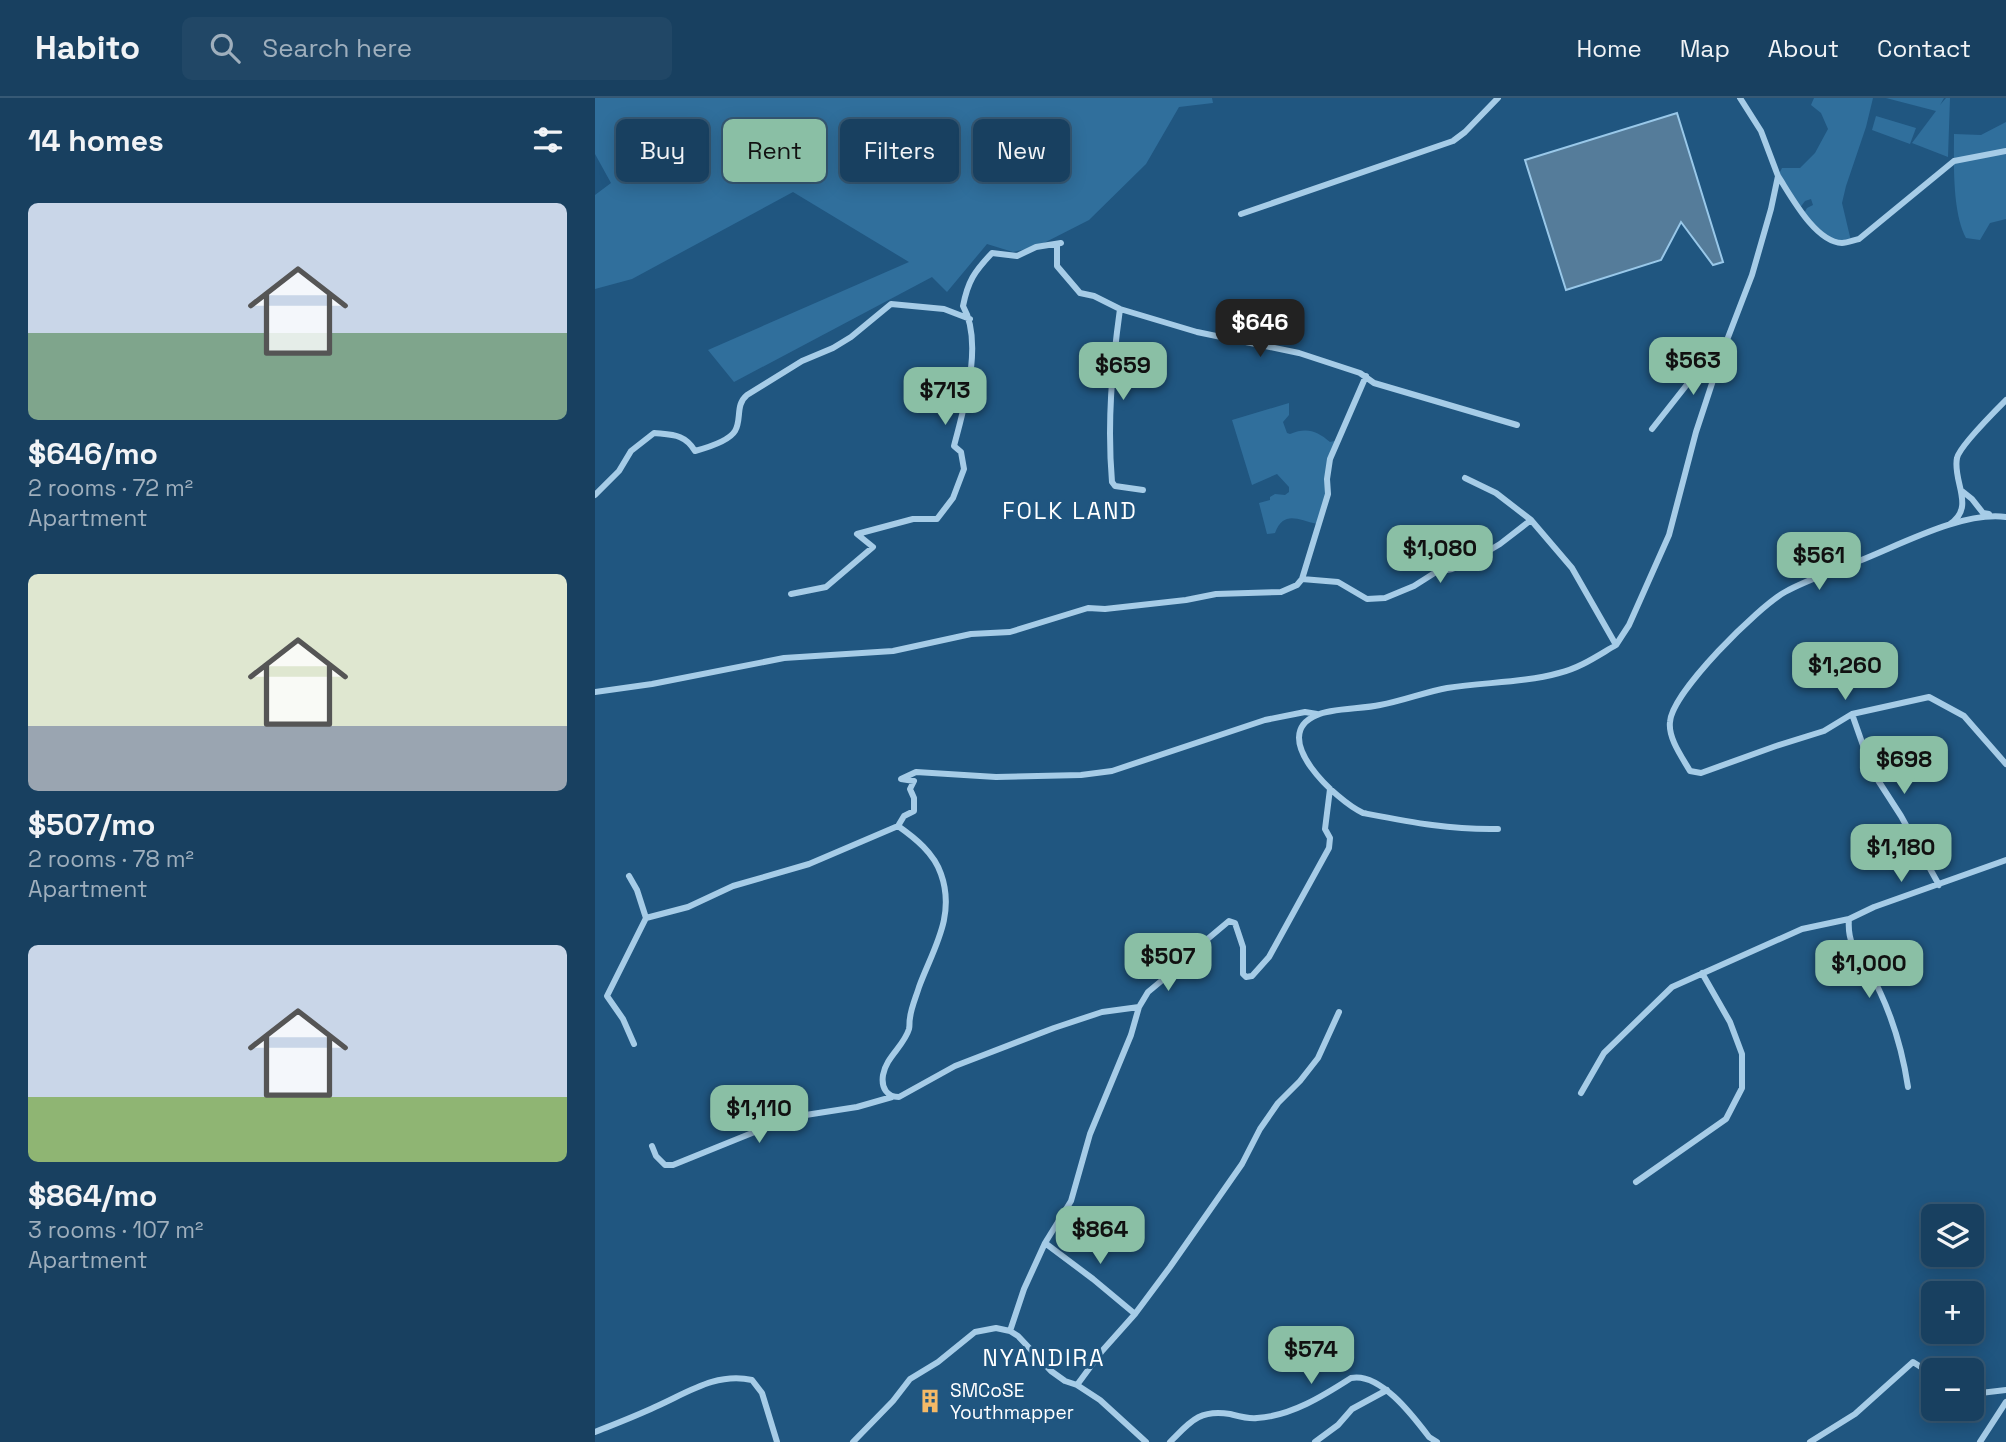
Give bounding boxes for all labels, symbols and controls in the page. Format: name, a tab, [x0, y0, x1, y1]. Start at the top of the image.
search box	[182, 17, 672, 80]
text: Habito	[35, 27, 140, 69]
icon: search	[206, 29, 244, 67]
text: Search here	[262, 31, 412, 65]
text: Home	[1576, 33, 1642, 64]
text: Map	[1680, 33, 1730, 64]
text: About	[1768, 33, 1839, 64]
text: Contact	[1877, 33, 1971, 64]
chip: Buy	[616, 119, 709, 182]
chip: Rent	[723, 119, 826, 182]
chip: Filters	[840, 119, 959, 182]
chip: New	[973, 119, 1070, 182]
text: 14 homes	[28, 121, 164, 160]
icon: filters	[529, 121, 567, 159]
icon: home	[235, 248, 361, 374]
pin: $646	[1219, 300, 1301, 359]
text: $646	[1232, 307, 1289, 337]
pin: $563	[1652, 338, 1734, 397]
pin: $659	[1082, 342, 1164, 402]
text: $563	[1665, 345, 1721, 375]
text: $659	[1095, 350, 1151, 380]
pin: $713	[904, 368, 986, 427]
text: $713	[920, 375, 970, 405]
text: $646/mo	[28, 434, 158, 473]
text: 2 rooms · 72 m²	[28, 473, 193, 503]
district label: FOLK LAND	[1002, 496, 1138, 526]
text: Apartment	[28, 503, 148, 533]
pin: $1,080	[1383, 526, 1497, 585]
pin: $561	[1778, 532, 1860, 592]
text: $1,080	[1403, 533, 1477, 563]
text: $561	[1793, 540, 1845, 570]
icon: home	[235, 619, 361, 745]
pin: $1,260	[1788, 642, 1902, 702]
text: $1,260	[1808, 650, 1882, 680]
pin: $698	[1863, 736, 1945, 796]
text: $698	[1876, 744, 1932, 774]
text: $507/mo	[28, 805, 155, 844]
pin: $1,180	[1844, 824, 1958, 884]
text: $1,180	[1867, 832, 1936, 862]
text: 2 rooms · 78 m²	[28, 844, 194, 874]
text: Apartment	[28, 874, 148, 904]
pin: $507	[1127, 934, 1209, 993]
pin: $1,000	[1812, 940, 1926, 1000]
text: $507	[1141, 941, 1195, 971]
text: $1,000	[1831, 948, 1907, 978]
icon: home	[235, 990, 361, 1116]
pin: $1,110	[702, 1086, 816, 1145]
text: $1,110	[726, 1093, 792, 1123]
text: $864/mo	[28, 1176, 157, 1215]
map controls	[1921, 1204, 1984, 1421]
button: layers	[1921, 1204, 1984, 1267]
pin: $864	[1059, 1206, 1141, 1266]
text: $864	[1072, 1214, 1128, 1244]
text: 3 rooms · 107 m²	[28, 1215, 204, 1245]
text: Apartment	[28, 1245, 148, 1275]
button: +	[1921, 1281, 1984, 1344]
pin: $574	[1270, 1326, 1352, 1386]
text: $574	[1284, 1334, 1338, 1364]
district label: NYANDIRA	[982, 1343, 1106, 1373]
button: −	[1921, 1358, 1984, 1421]
place label: SMCoSE Youthmapper	[950, 1378, 1074, 1425]
building icon: SMCoSE Youthmapper	[916, 1387, 944, 1415]

